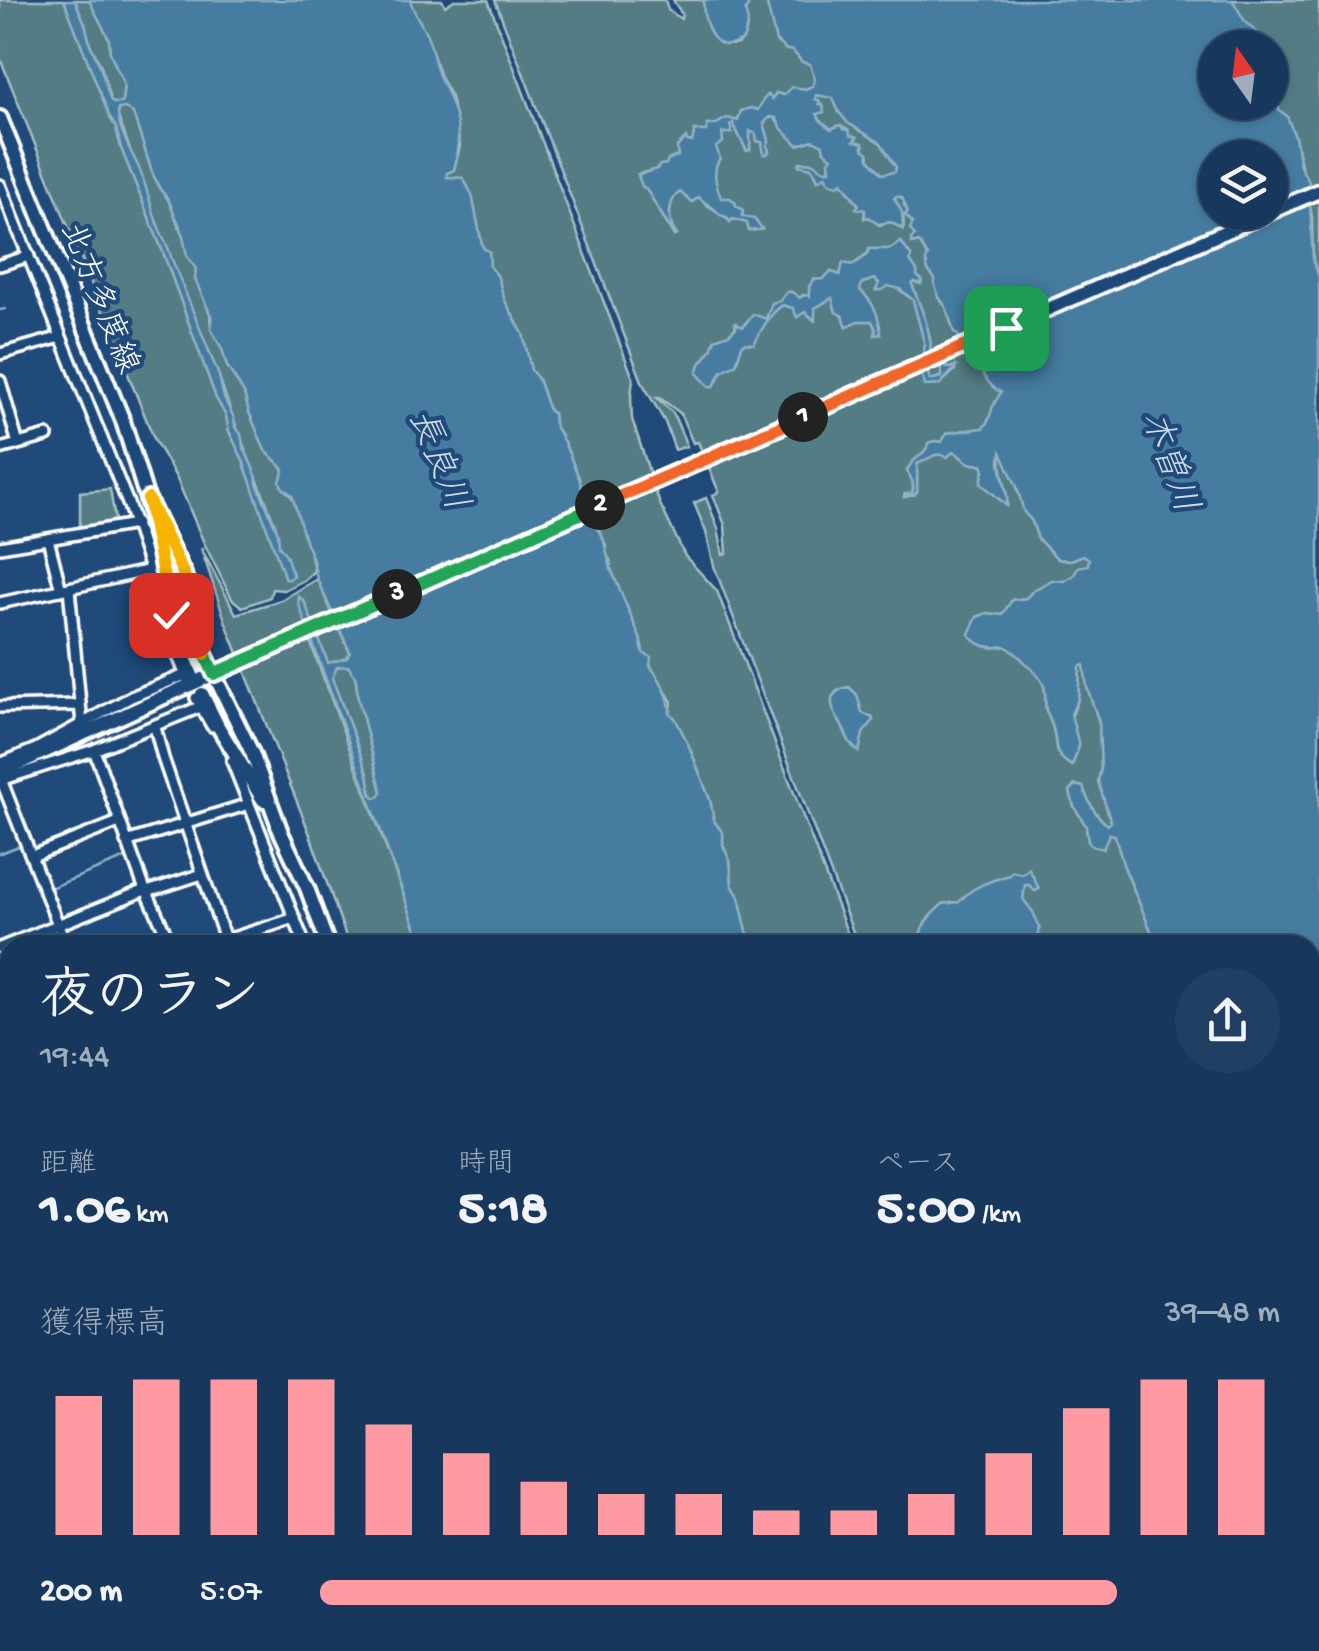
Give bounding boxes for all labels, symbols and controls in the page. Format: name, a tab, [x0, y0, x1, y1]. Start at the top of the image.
north arrow	[1198, 30, 1288, 120]
map controls	[1198, 30, 1288, 230]
button: layers	[1198, 140, 1288, 230]
street label: 北方多度線	[50, 217, 146, 380]
pin	[964, 286, 1049, 371]
icon: arrive	[979, 301, 1034, 356]
pin: 1	[778, 392, 828, 442]
text: 1	[797, 400, 809, 433]
water label: 長良川	[397, 404, 476, 517]
water label: 木曽川	[1130, 406, 1206, 519]
pin: 2	[575, 480, 625, 530]
text: 2	[593, 488, 607, 521]
pin: 3	[372, 569, 422, 619]
pin	[129, 573, 214, 658]
text: 3	[390, 577, 404, 610]
icon: check	[144, 588, 199, 643]
button: share	[1175, 968, 1280, 1073]
text: 夜のラン	[40, 969, 260, 1033]
text: 19:44	[40, 1039, 109, 1077]
text: 距離	[40, 1149, 96, 1182]
text: 時間	[458, 1149, 514, 1182]
text: ペース	[877, 1149, 959, 1182]
text: 1.06	[40, 1182, 130, 1241]
text: 5:18	[458, 1182, 548, 1241]
text: 5:00	[877, 1182, 975, 1241]
text: km	[130, 1199, 169, 1232]
text: /km	[975, 1199, 1021, 1232]
text: 39–48 m	[1165, 1295, 1280, 1333]
text: 獲得標高	[40, 1307, 168, 1345]
text: 200 m	[40, 1574, 122, 1612]
text: 5:07	[200, 1574, 262, 1612]

